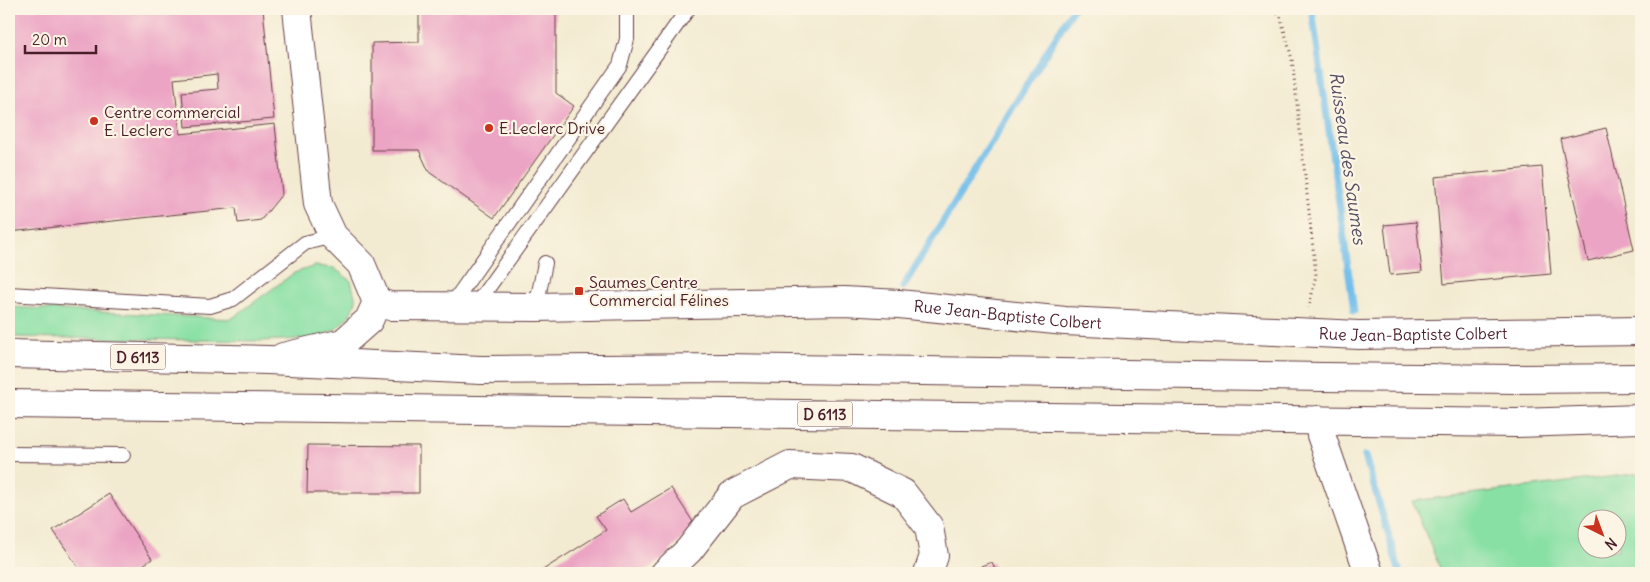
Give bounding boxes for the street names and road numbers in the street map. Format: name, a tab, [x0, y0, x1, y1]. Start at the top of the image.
street label: Rue Jean-Baptiste Colbert	[913, 296, 1103, 333]
street label: Rue Jean-Baptiste Colbert	[1318, 323, 1508, 345]
road number: D 6113	[110, 344, 166, 370]
road number: D 6113	[798, 402, 852, 426]

